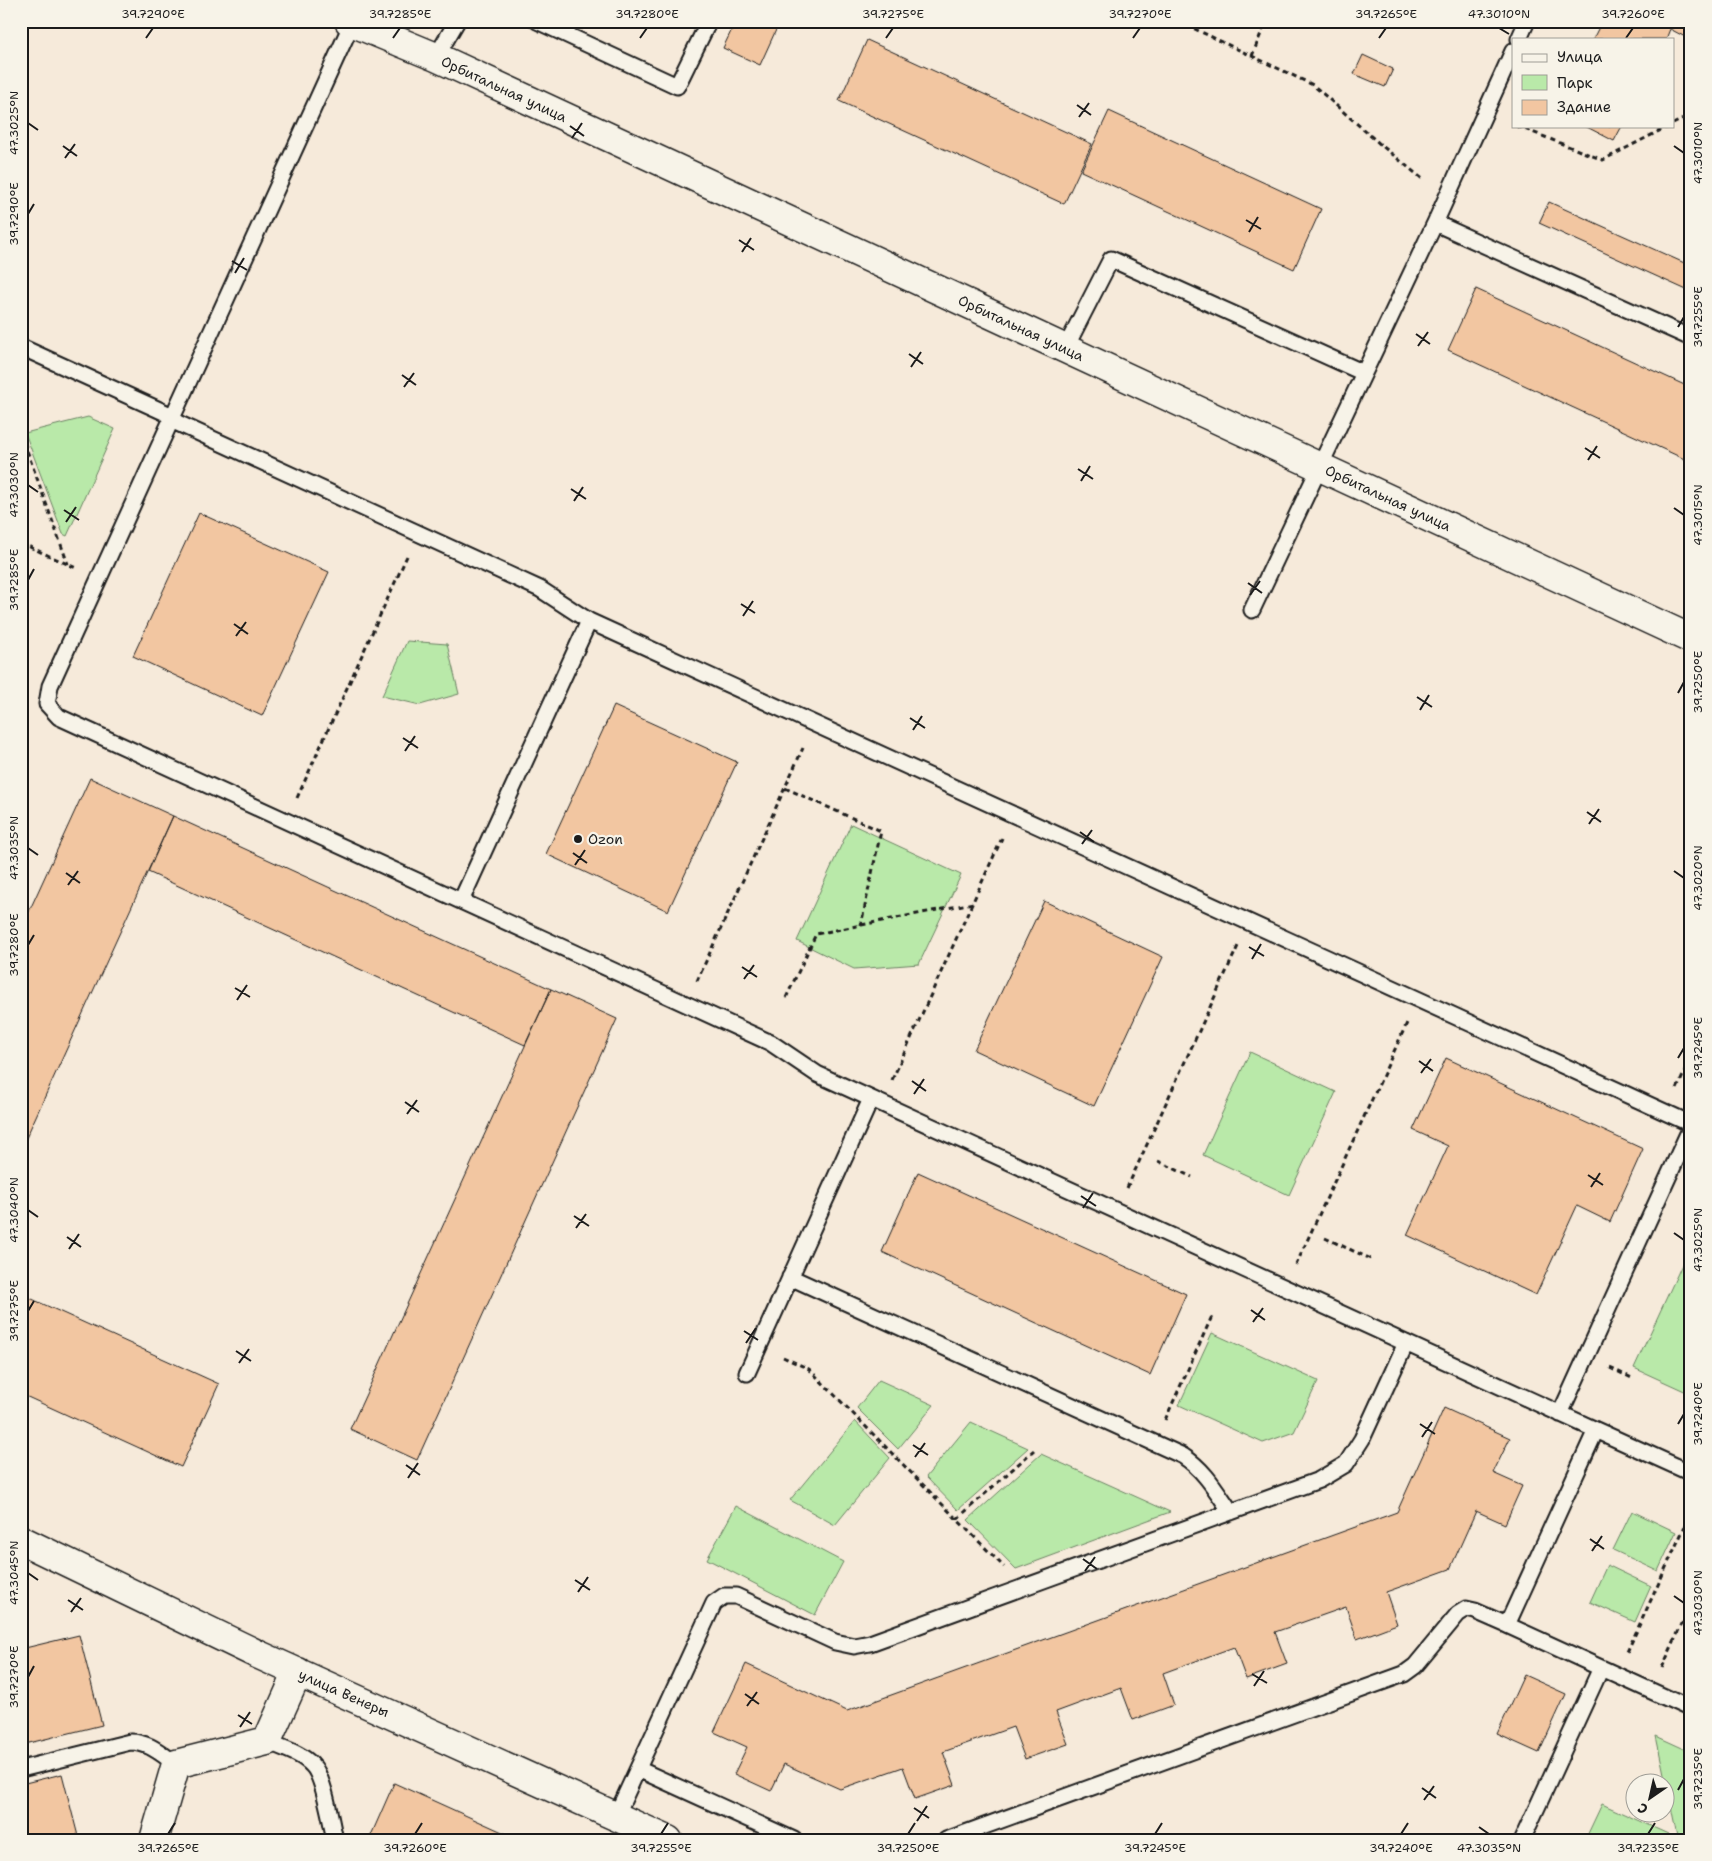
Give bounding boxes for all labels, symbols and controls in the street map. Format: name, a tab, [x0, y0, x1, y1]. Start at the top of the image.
text: 39.7290°E	[121, 6, 185, 22]
text: 39.7285°E	[369, 6, 431, 22]
text: 39.7280°E	[615, 6, 679, 22]
text: 39.7275°E	[862, 6, 924, 22]
text: 39.7270°E	[1108, 6, 1172, 22]
text: 39.7265°E	[1355, 6, 1417, 22]
text: 47.3010°N	[1468, 6, 1530, 22]
text: 39.7260°E	[1601, 6, 1665, 22]
legend	[1512, 38, 1674, 128]
text: Улица	[1557, 47, 1603, 67]
street label: Орбитальная улица	[438, 52, 570, 126]
text: Парк	[1557, 73, 1593, 93]
text: 47.3025°N	[6, 91, 22, 155]
text: Здание	[1557, 97, 1611, 117]
text: 47.3010°N	[1690, 122, 1706, 184]
text: 39.7290°E	[6, 182, 22, 246]
text: 39.7255°E	[1690, 286, 1706, 348]
street label: Орбитальная улица	[955, 291, 1087, 365]
text: 47.3030°N	[6, 452, 22, 518]
street label: Орбитальная улица	[1322, 461, 1454, 535]
text: 47.3015°N	[1690, 484, 1706, 546]
text: 39.7285°E	[6, 549, 22, 611]
text: 39.7250°E	[1690, 651, 1706, 713]
text: 47.3035°N	[6, 816, 22, 880]
place label: Ozon	[588, 830, 623, 848]
marker: Ozon	[572, 833, 584, 845]
text: 47.3020°N	[1690, 845, 1706, 911]
text: 39.7280°E	[6, 913, 22, 977]
text: 39.7245°E	[1690, 1017, 1706, 1079]
text: 47.3040°N	[6, 1177, 22, 1243]
text: 47.3025°N	[1690, 1208, 1706, 1272]
text: 39.7275°E	[6, 1280, 22, 1342]
text: 39.7240°E	[1690, 1382, 1706, 1446]
text: 47.3045°N	[6, 1541, 22, 1605]
text: 47.3030°N	[1690, 1570, 1706, 1636]
text: 39.7270°E	[6, 1645, 22, 1709]
street label: улица Венеры	[296, 1665, 392, 1721]
text: 39.7235°E	[1690, 1748, 1706, 1810]
north arrow	[1624, 1774, 1674, 1824]
text: С	[1634, 1799, 1651, 1819]
text: 39.7265°E	[137, 1840, 199, 1856]
text: 39.7260°E	[383, 1840, 447, 1856]
text: 39.7255°E	[630, 1840, 692, 1856]
text: 39.7250°E	[877, 1840, 939, 1856]
text: 39.7245°E	[1124, 1840, 1186, 1856]
text: 39.7240°E	[1369, 1840, 1433, 1856]
text: 47.3035°N	[1457, 1840, 1521, 1856]
text: 39.7235°E	[1617, 1840, 1679, 1856]

